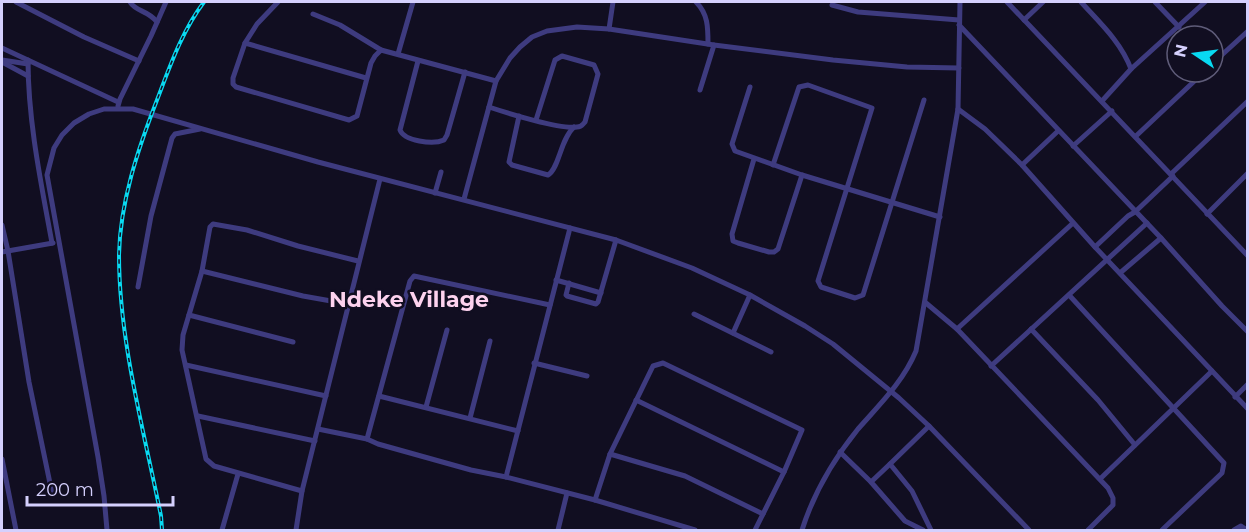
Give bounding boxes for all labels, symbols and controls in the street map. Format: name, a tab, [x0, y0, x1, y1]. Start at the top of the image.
north arrow	[1165, 24, 1225, 84]
text: N	[1170, 42, 1192, 59]
district label: Ndeke Village	[329, 286, 489, 313]
scale bar	[27, 469, 172, 507]
text: 200 m	[36, 479, 94, 501]

